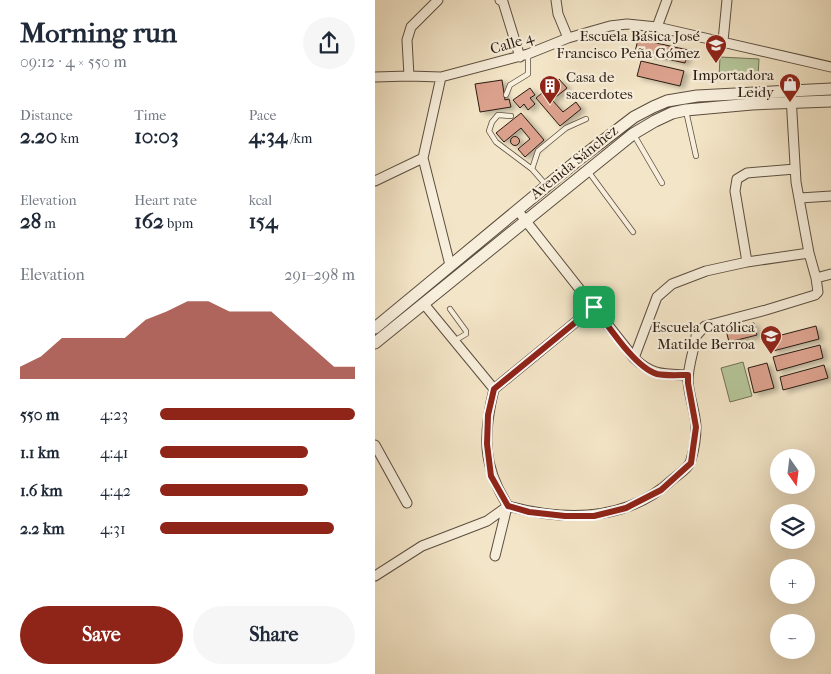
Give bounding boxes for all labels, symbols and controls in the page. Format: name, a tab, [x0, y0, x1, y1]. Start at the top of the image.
text: Morning run	[20, 16, 177, 49]
button: share	[303, 17, 355, 69]
place label: Escuela Básica José Francisco Peña Gómez	[556, 27, 701, 62]
street label: Calle 4	[488, 28, 537, 58]
school or university icon: Escuela Básica José Francisco Peña Gómez	[704, 33, 728, 64]
text: 09:12 · 4 × 550 m	[20, 52, 127, 71]
place label: Importadora Leidy	[692, 66, 775, 101]
place label: Casa de sacerdotes	[566, 68, 633, 103]
shop icon: Importadora Leidy	[778, 72, 802, 103]
building icon: Casa de sacerdotes	[538, 74, 562, 105]
text: Distance	[20, 107, 73, 124]
text: Time	[134, 107, 166, 124]
text: Pace	[249, 107, 277, 124]
street label: Avenida Sánchez	[526, 121, 622, 204]
text: 2.20	[20, 124, 57, 148]
text: 10:03	[134, 124, 179, 148]
text: 4:34	[249, 124, 287, 148]
text: km	[57, 130, 79, 147]
text: /km	[287, 130, 312, 147]
text: Elevation	[20, 192, 77, 209]
text: Heart rate	[134, 192, 197, 209]
text: kcal	[249, 192, 272, 209]
text: 28	[20, 209, 41, 233]
text: 162	[134, 209, 164, 233]
text: 154	[249, 209, 278, 233]
text: m	[41, 215, 56, 232]
text: bpm	[164, 215, 193, 232]
text: Elevation	[20, 265, 85, 284]
text: 291–298 m	[284, 265, 355, 284]
pin	[573, 286, 615, 328]
icon: arrive	[580, 293, 608, 321]
place label: Escuela Católica Matilde Berroa	[652, 318, 756, 353]
school or university icon: Escuela Católica Matilde Berroa	[759, 324, 783, 355]
text: 550 m	[20, 405, 59, 424]
text: 4:23	[100, 405, 128, 424]
text: 1.1 km	[20, 443, 59, 462]
text: 4:41	[100, 443, 128, 462]
north arrow	[770, 449, 815, 494]
map controls	[770, 449, 815, 659]
text: 1.6 km	[20, 481, 62, 500]
text: 4:42	[100, 481, 131, 500]
button: layers	[770, 504, 815, 549]
text: 2.2 km	[20, 519, 65, 538]
text: 4:31	[100, 519, 126, 538]
button: +	[770, 559, 815, 604]
button: Save	[20, 606, 183, 664]
button: Share	[193, 606, 355, 664]
button: −	[770, 614, 815, 659]

